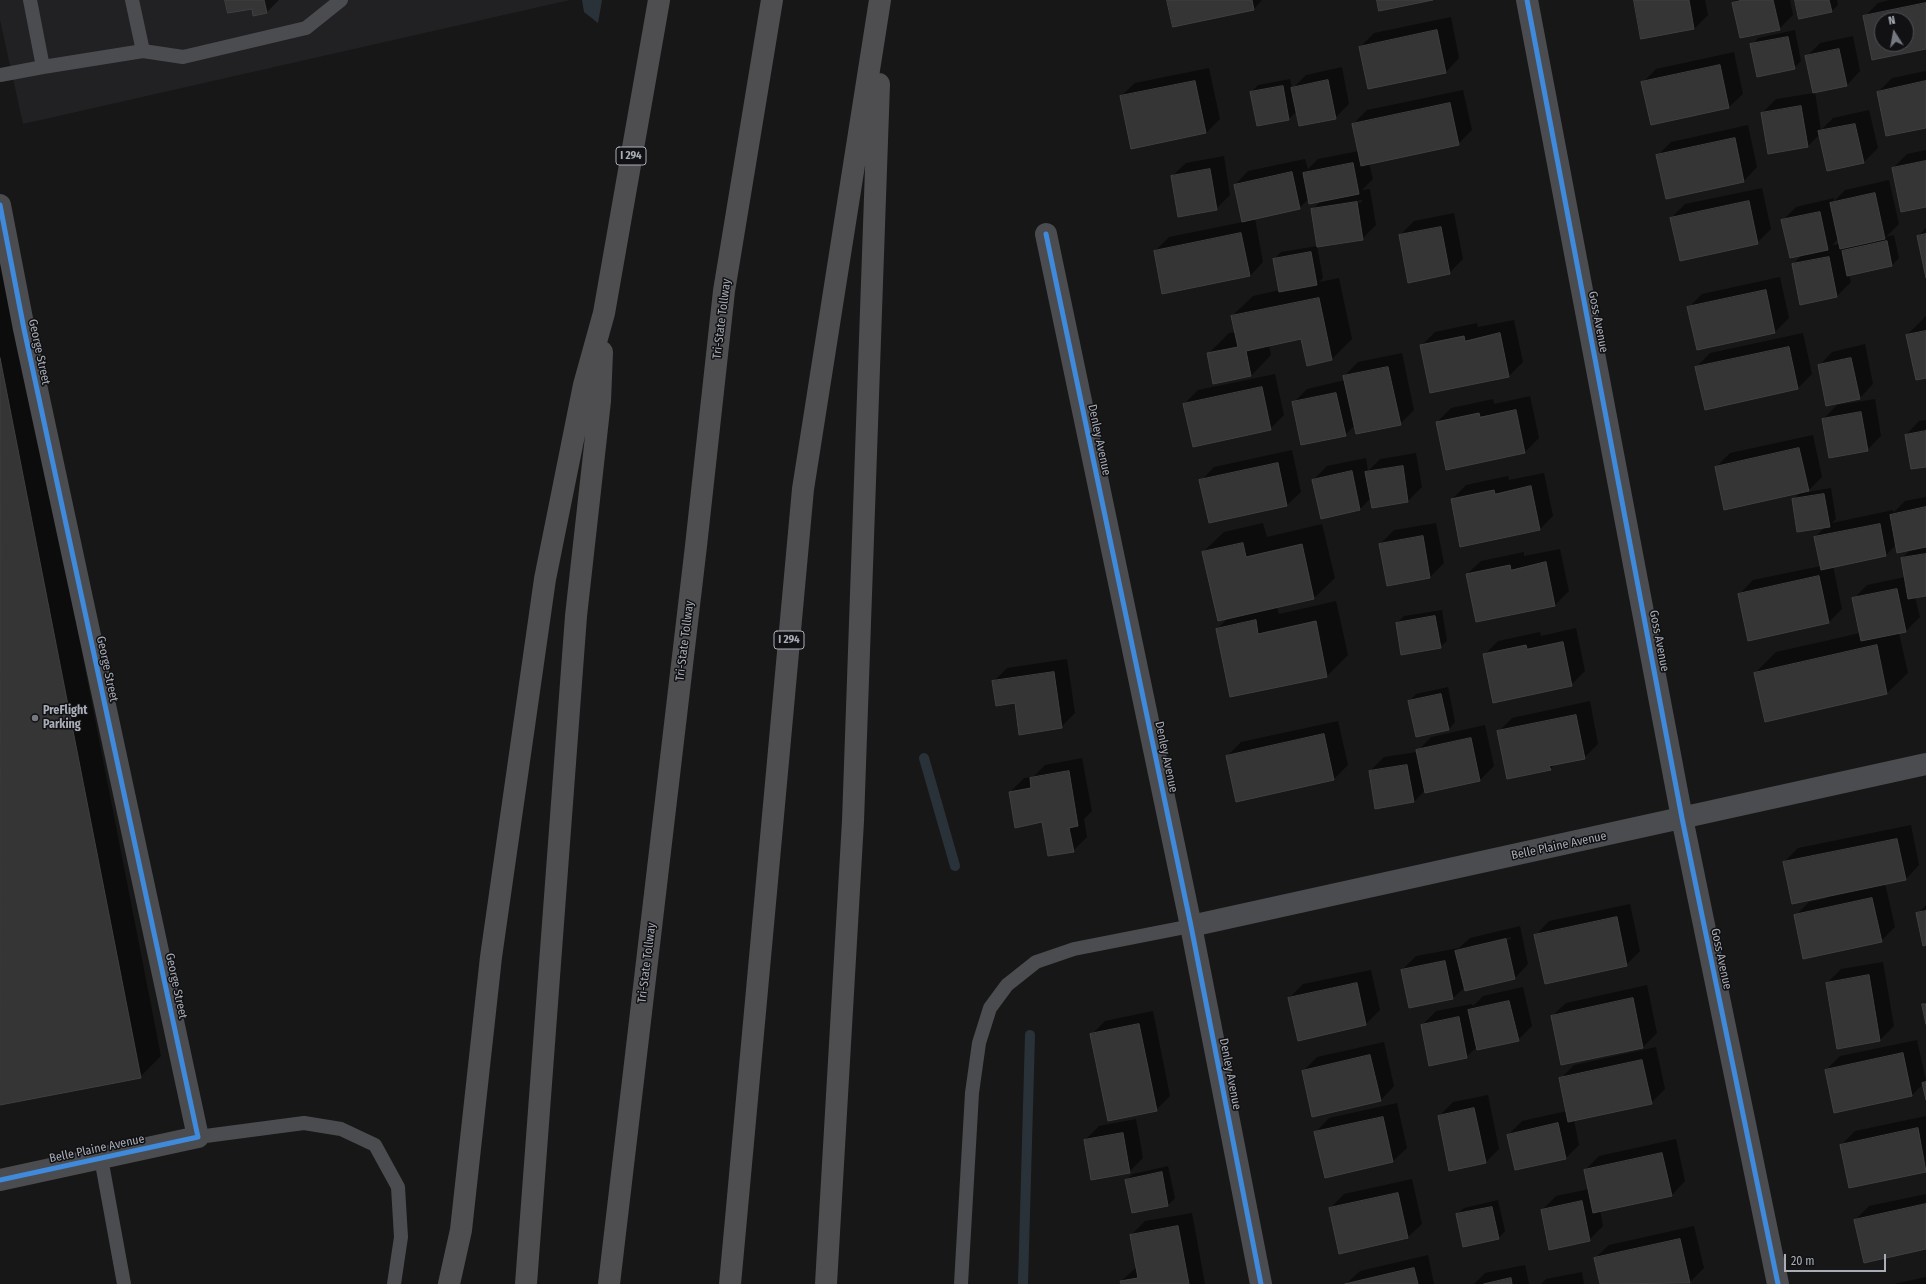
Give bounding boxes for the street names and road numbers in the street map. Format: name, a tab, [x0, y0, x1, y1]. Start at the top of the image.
road number: I 294	[616, 147, 646, 165]
street label: Tri-State Tollway	[710, 278, 734, 360]
street label: Goss Avenue	[1585, 290, 1611, 354]
street label: George Street	[25, 318, 53, 386]
street label: Denley Avenue	[1084, 403, 1114, 477]
street label: Tri-State Tollway	[673, 600, 697, 682]
street label: Goss Avenue	[1646, 609, 1672, 673]
road number: I 294	[774, 631, 804, 649]
street label: George Street	[93, 635, 121, 703]
street label: Denley Avenue	[1151, 720, 1181, 794]
street label: Belle Plaine Avenue	[1510, 829, 1608, 863]
street label: Tri-State Tollway	[635, 922, 659, 1004]
street label: Goss Avenue	[1707, 927, 1735, 991]
street label: George Street	[162, 952, 190, 1020]
street label: Denley Avenue	[1216, 1037, 1244, 1111]
street label: Belle Plaine Avenue	[48, 1132, 146, 1166]

